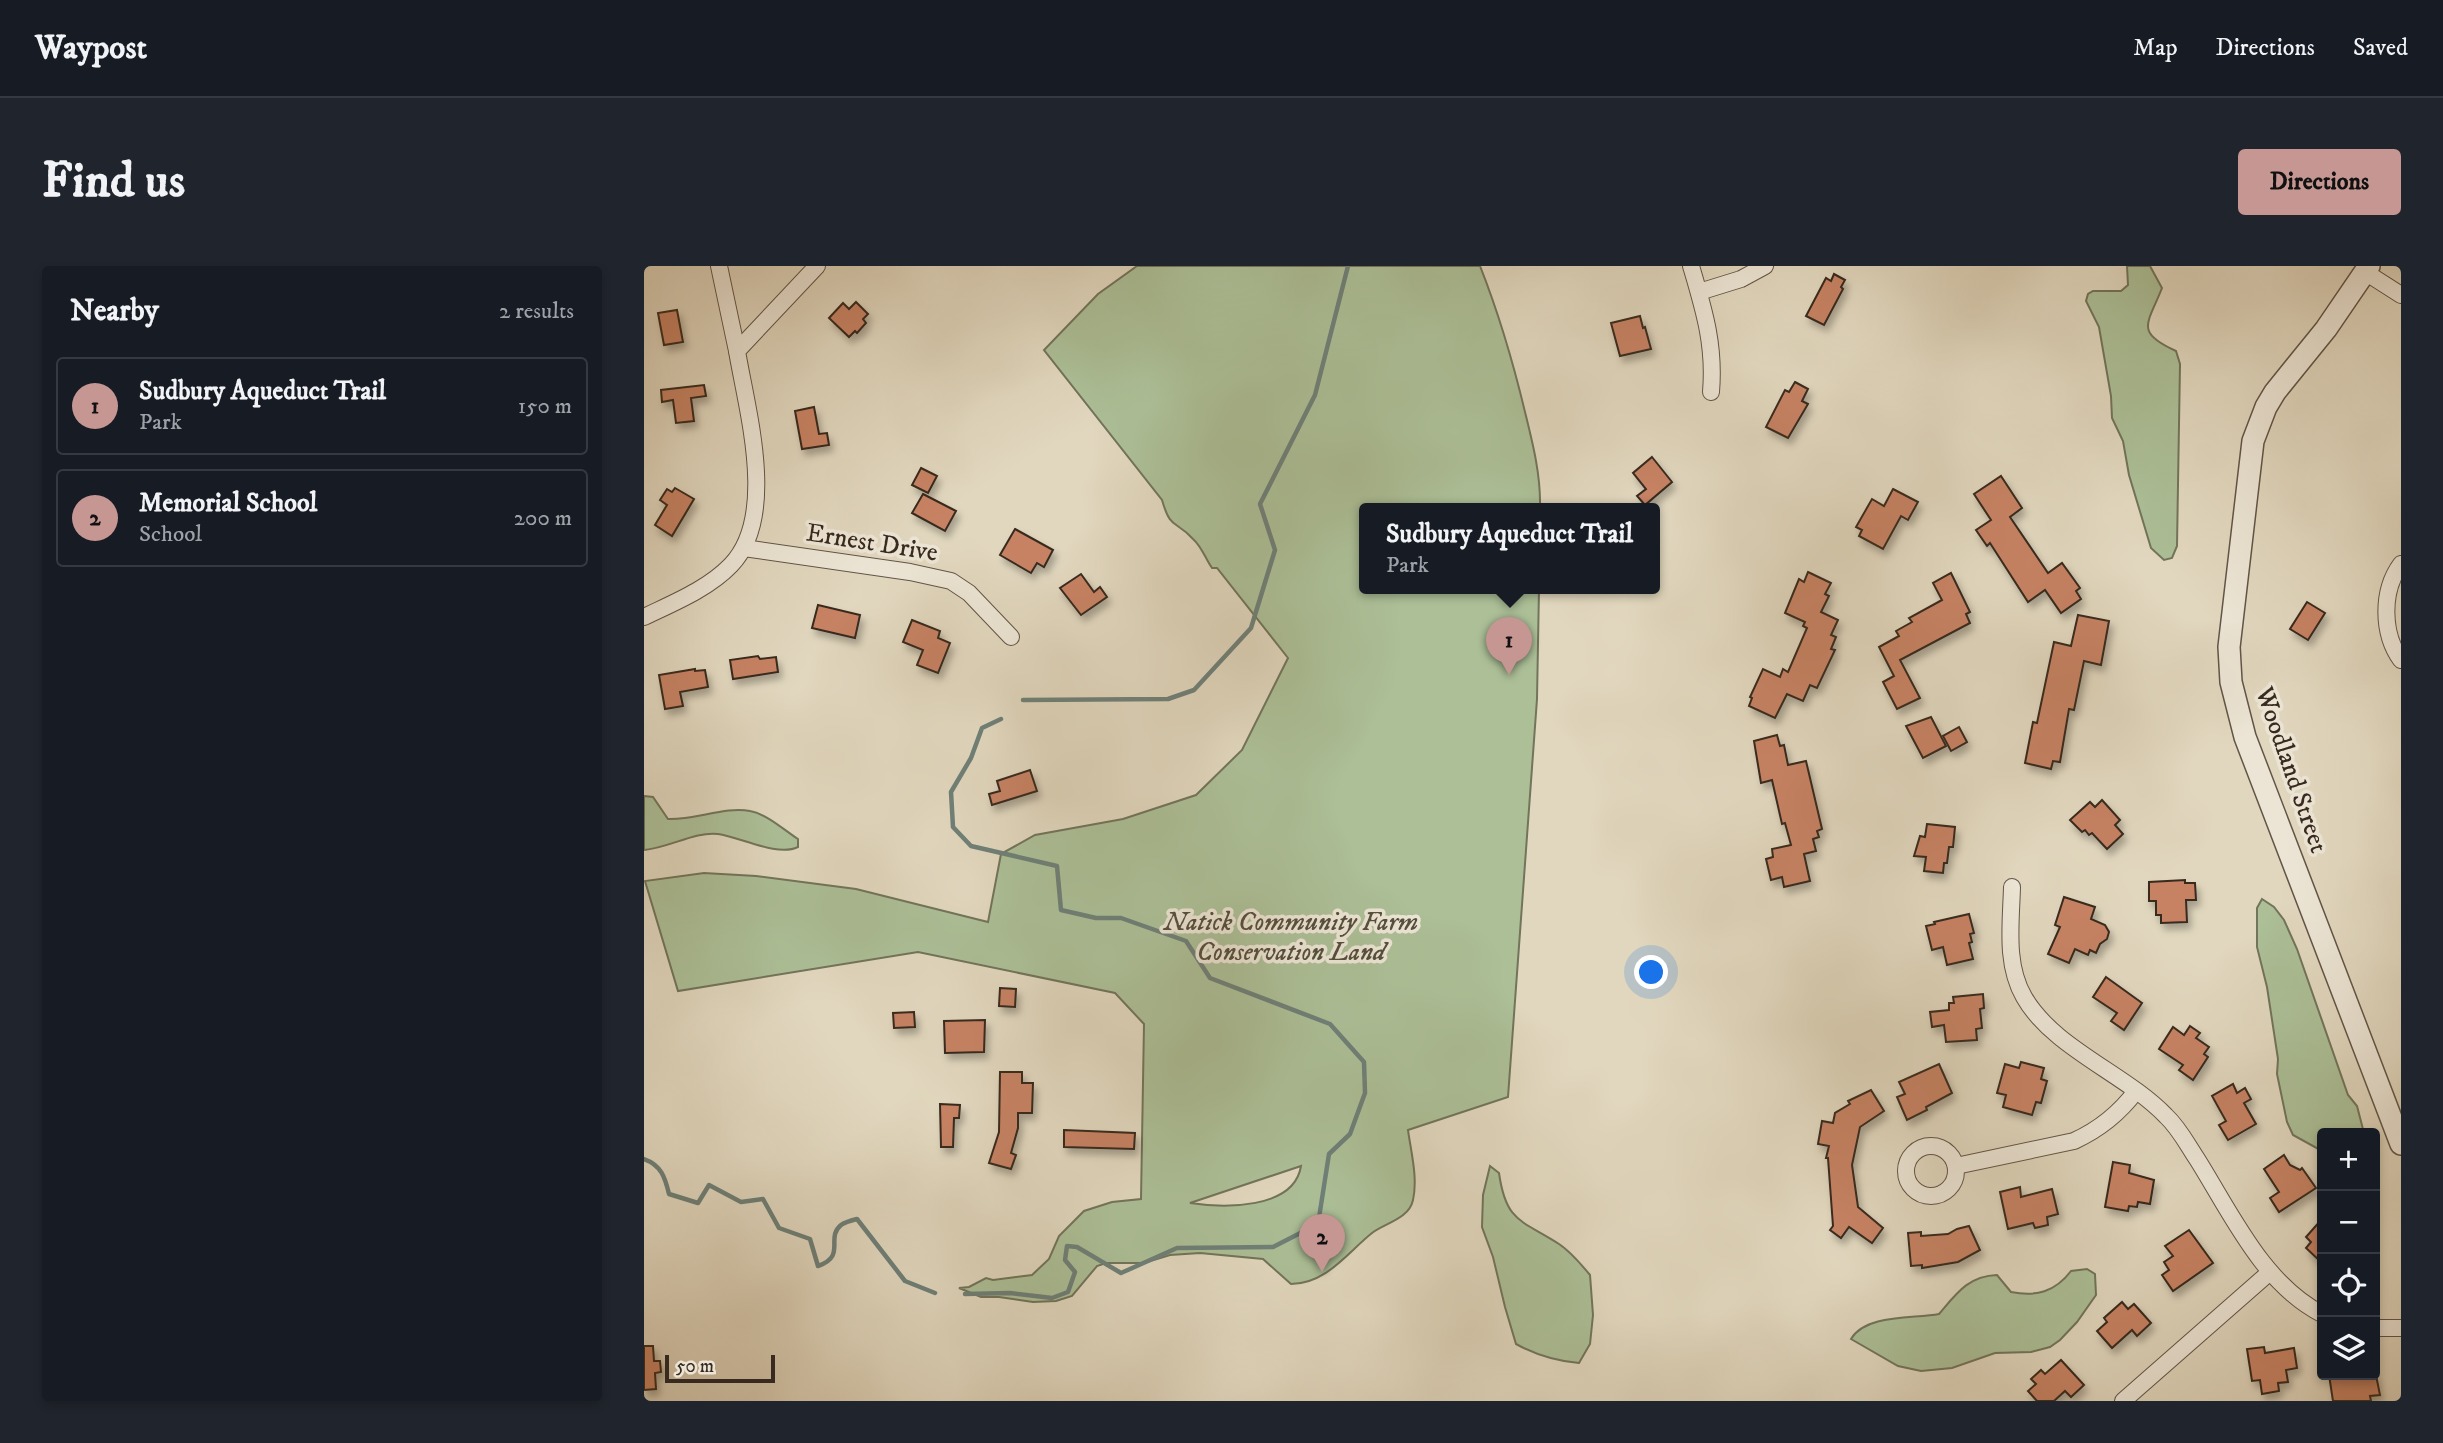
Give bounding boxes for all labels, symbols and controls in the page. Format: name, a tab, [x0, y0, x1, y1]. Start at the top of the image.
text: Waypost	[35, 28, 147, 69]
text: Map	[2133, 33, 2178, 63]
text: Directions	[2216, 33, 2315, 63]
text: Saved	[2353, 33, 2408, 63]
button: Directions	[2238, 149, 2401, 215]
text: Find us	[42, 151, 185, 213]
text: Nearby	[70, 293, 159, 330]
text: 2 results	[499, 297, 574, 326]
text: Sudbury Aqueduct Trail	[139, 375, 386, 408]
text: 1	[91, 392, 99, 421]
text: 150 m	[518, 392, 572, 421]
text: Park	[139, 408, 182, 437]
text: Memorial School	[139, 487, 317, 520]
popup	[1359, 503, 1660, 594]
text: 2	[89, 504, 101, 533]
text: 200 m	[514, 504, 572, 533]
street label: Ernest Drive	[804, 516, 940, 570]
text: Sudbury Aqueduct Trail	[1386, 518, 1633, 551]
text: School	[139, 520, 202, 549]
text: Park	[1386, 551, 1429, 580]
pin: 1	[1486, 617, 1532, 675]
street label: Woodland Street	[2247, 682, 2335, 857]
park label: Natick Community Farm Conservation Land	[1162, 906, 1418, 969]
your location	[1634, 955, 1668, 989]
map controls	[2317, 1128, 2380, 1380]
button: +	[2317, 1128, 2380, 1191]
button: −	[2317, 1191, 2380, 1254]
pin: 2	[1299, 1214, 1345, 1272]
button: locate	[2317, 1254, 2380, 1317]
button: layers	[2317, 1317, 2380, 1380]
scale bar	[665, 1352, 775, 1384]
text: 50 m	[676, 1355, 714, 1378]

